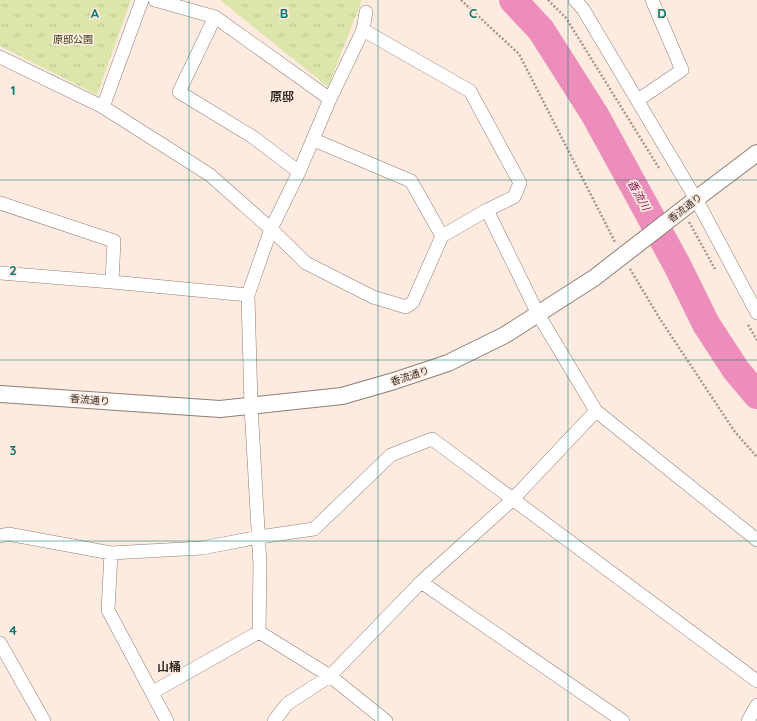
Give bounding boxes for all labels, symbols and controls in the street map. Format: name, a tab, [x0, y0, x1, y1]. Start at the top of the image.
text: A	[91, 5, 100, 21]
text: B	[280, 5, 288, 21]
text: C	[469, 5, 477, 21]
text: D	[657, 5, 667, 21]
park label: 原邸公園	[53, 33, 93, 46]
text: 1	[10, 82, 16, 98]
district label: 原邸	[270, 89, 294, 104]
water label: 香流川	[625, 177, 654, 214]
street label: 香流通り	[665, 191, 705, 225]
text: 2	[9, 262, 17, 278]
street label: 香流通り	[389, 364, 431, 388]
street label: 香流通り	[70, 392, 110, 408]
text: 3	[10, 442, 17, 458]
text: 4	[9, 622, 17, 638]
district label: 山桶	[157, 659, 181, 674]

